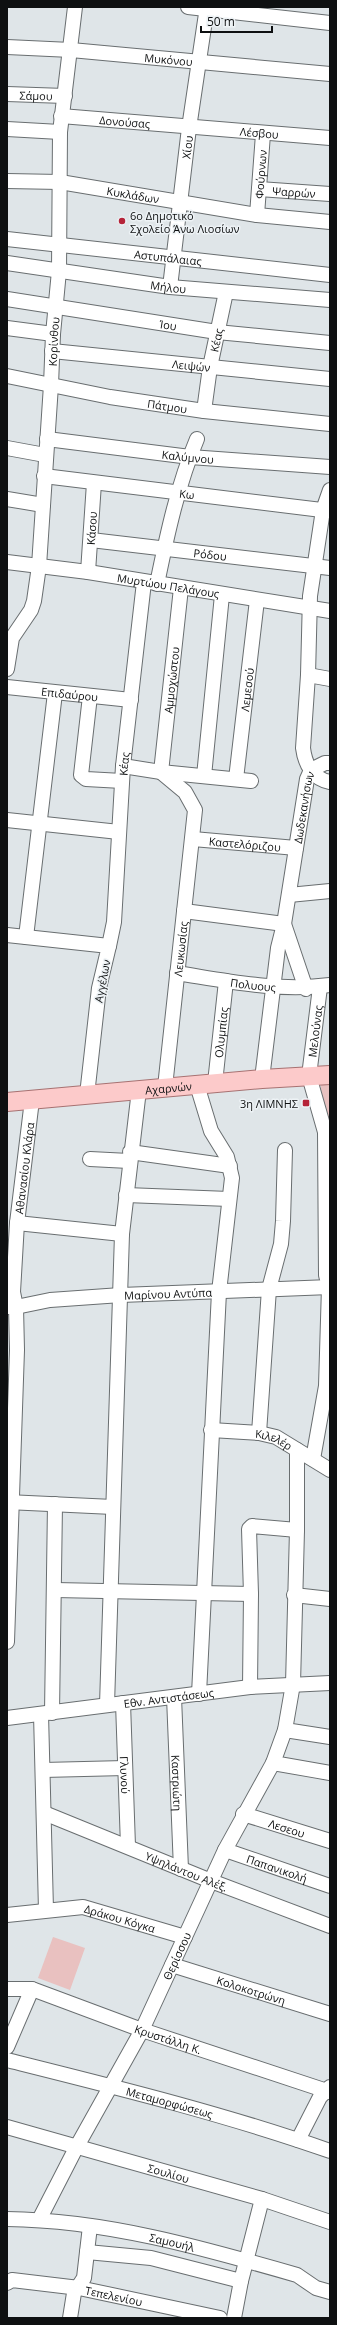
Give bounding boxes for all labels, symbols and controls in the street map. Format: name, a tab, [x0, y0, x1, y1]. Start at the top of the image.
scale bar	[201, 8, 272, 34]
text: 50 m	[207, 13, 235, 30]
street label: Μυκόνου	[144, 49, 194, 69]
street label: Σάμου	[19, 87, 53, 103]
street label: Δονούσας	[99, 112, 151, 131]
street label: Λέσβου	[239, 123, 280, 141]
street label: Χίου	[178, 134, 196, 160]
street label: Φούρνων	[251, 149, 269, 199]
street label: Κυκλάδων	[106, 182, 160, 206]
street label: Ψαρρών	[272, 182, 316, 200]
place label: 6ο Δημοτικό Σχολείο Άνω Λιοσίων	[130, 208, 239, 236]
marker: 6ο Δημοτικό Σχολείο Άνω Λιοσίων	[117, 216, 127, 226]
street label: Αστυπάλαιας	[133, 246, 203, 268]
street label: Μήλου	[149, 277, 187, 296]
street label: Ίου	[157, 315, 178, 333]
street label: Κορίνθου	[44, 316, 62, 367]
street label: Κέας	[206, 327, 226, 353]
street label: Λειψών	[171, 356, 211, 374]
street label: Πάτμου	[146, 395, 188, 416]
street label: Καλύμνου	[161, 446, 215, 466]
street label: Κω	[178, 485, 195, 502]
street label: Κάσου	[82, 511, 100, 545]
street label: Ρόδου	[193, 545, 228, 563]
street label: Μυρτώου Πελάγους	[116, 569, 221, 601]
street label: Αμμοχώστου	[160, 646, 182, 714]
street label: Λεμεσού	[236, 667, 257, 712]
street label: Επιδαύρου	[40, 683, 99, 704]
street label: Κέας	[115, 751, 132, 776]
street label: Δωδεκανήσων	[289, 769, 317, 844]
street label: Καστελόριζου	[208, 833, 282, 854]
street label: Λευκωσίας	[170, 920, 190, 977]
street label: Αγγέλων	[90, 958, 114, 1004]
street label: Πολυους	[229, 974, 276, 994]
street label: Μελούνας	[304, 1004, 325, 1058]
street label: Ολυμπίας	[210, 1006, 231, 1058]
street label: Αχαρνών	[144, 1078, 192, 1097]
place label: 3η ΛΙΜΝΗΣ	[240, 1096, 298, 1111]
marker: 3η ΛΙΜΝΗΣ	[301, 1098, 311, 1108]
street label: Αθανασίου Κλάρα	[11, 1121, 37, 1215]
street label: Μαρίνου Αντύπα	[124, 1284, 213, 1302]
street label: Κιλελέρ	[255, 1425, 295, 1453]
street label: Εθν. Αντιστάσεως	[123, 1684, 215, 1711]
street label: Καστριώτη	[169, 1755, 186, 1811]
street label: Γλυνού	[117, 1756, 134, 1794]
street label: Λεσεου	[267, 1815, 307, 1840]
street label: Υψηλάντου Αλέξ.	[143, 1848, 230, 1894]
street label: Παπανικολή	[245, 1850, 309, 1885]
street label: Δράκου Κόγκα	[83, 1900, 158, 1935]
street label: Θερίσσου	[159, 1929, 194, 1982]
street label: Κολοκοτρώνη	[215, 1972, 288, 2007]
street label: Κρυστάλλη Κ.	[133, 2020, 204, 2057]
street label: Μεταμορφώσεως	[125, 2083, 215, 2121]
street label: Σουλίου	[146, 2160, 191, 2186]
street label: Σαμουήλ	[148, 2229, 196, 2254]
street label: Τεπελενίου	[84, 2282, 144, 2309]

